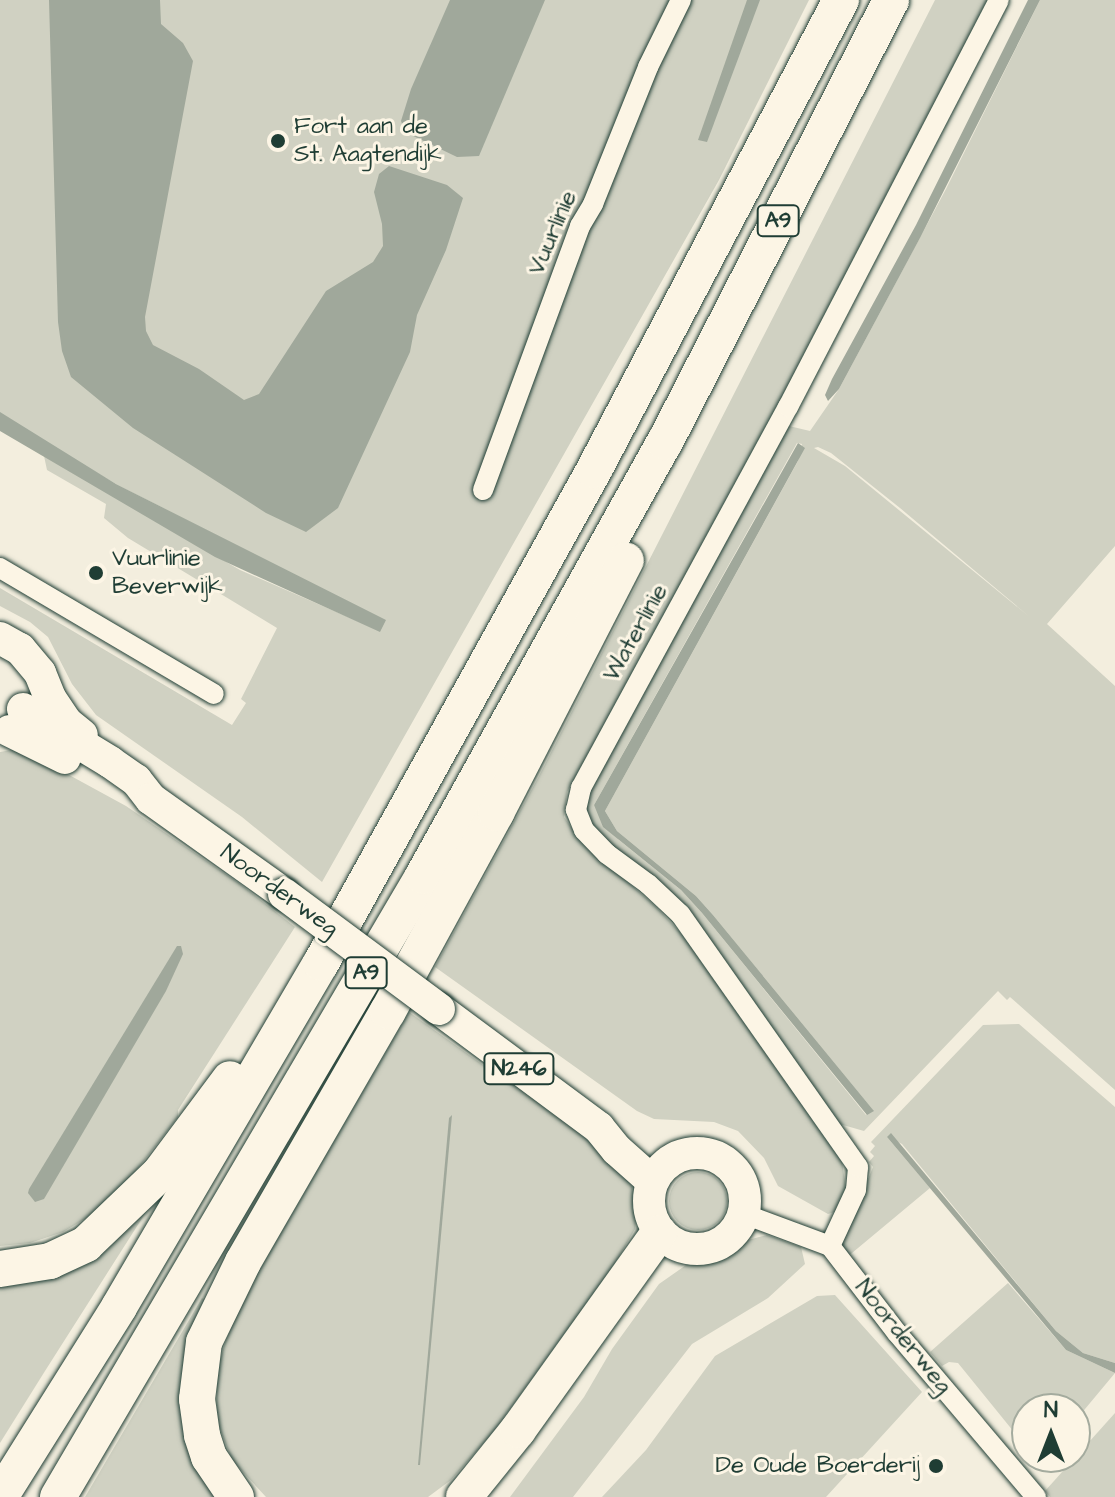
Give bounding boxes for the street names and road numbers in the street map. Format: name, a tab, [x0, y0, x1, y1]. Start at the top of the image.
street label: Vuurlinie	[522, 187, 584, 279]
road number: A9	[756, 203, 800, 239]
street label: Waterlinie	[598, 579, 674, 687]
street label: Noorderweg	[214, 839, 344, 943]
road number: A9	[344, 955, 388, 991]
road number: N246	[483, 1051, 555, 1087]
street label: Noorderweg	[848, 1274, 958, 1400]

